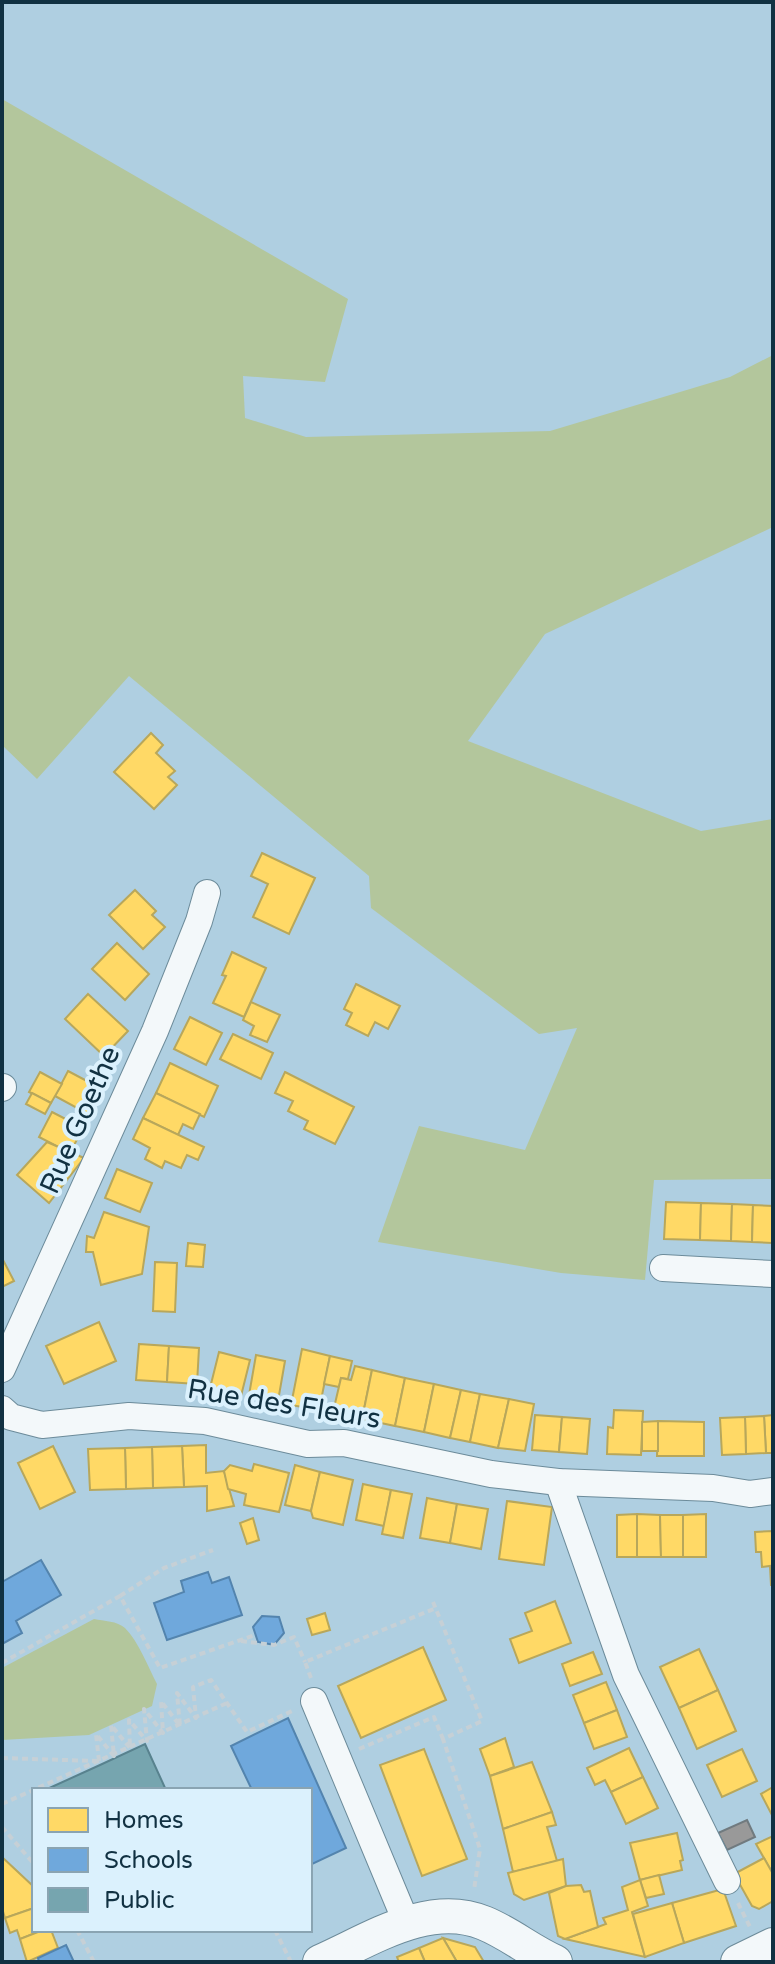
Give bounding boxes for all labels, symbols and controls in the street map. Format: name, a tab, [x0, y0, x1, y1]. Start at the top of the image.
street label: Rue Goethe	[32, 1041, 128, 1199]
street label: Rue des Fleurs	[185, 1372, 383, 1436]
legend	[32, 1788, 312, 1932]
text: Homes	[104, 1806, 184, 1835]
text: Schools	[104, 1846, 193, 1875]
text: Public	[104, 1886, 174, 1915]

